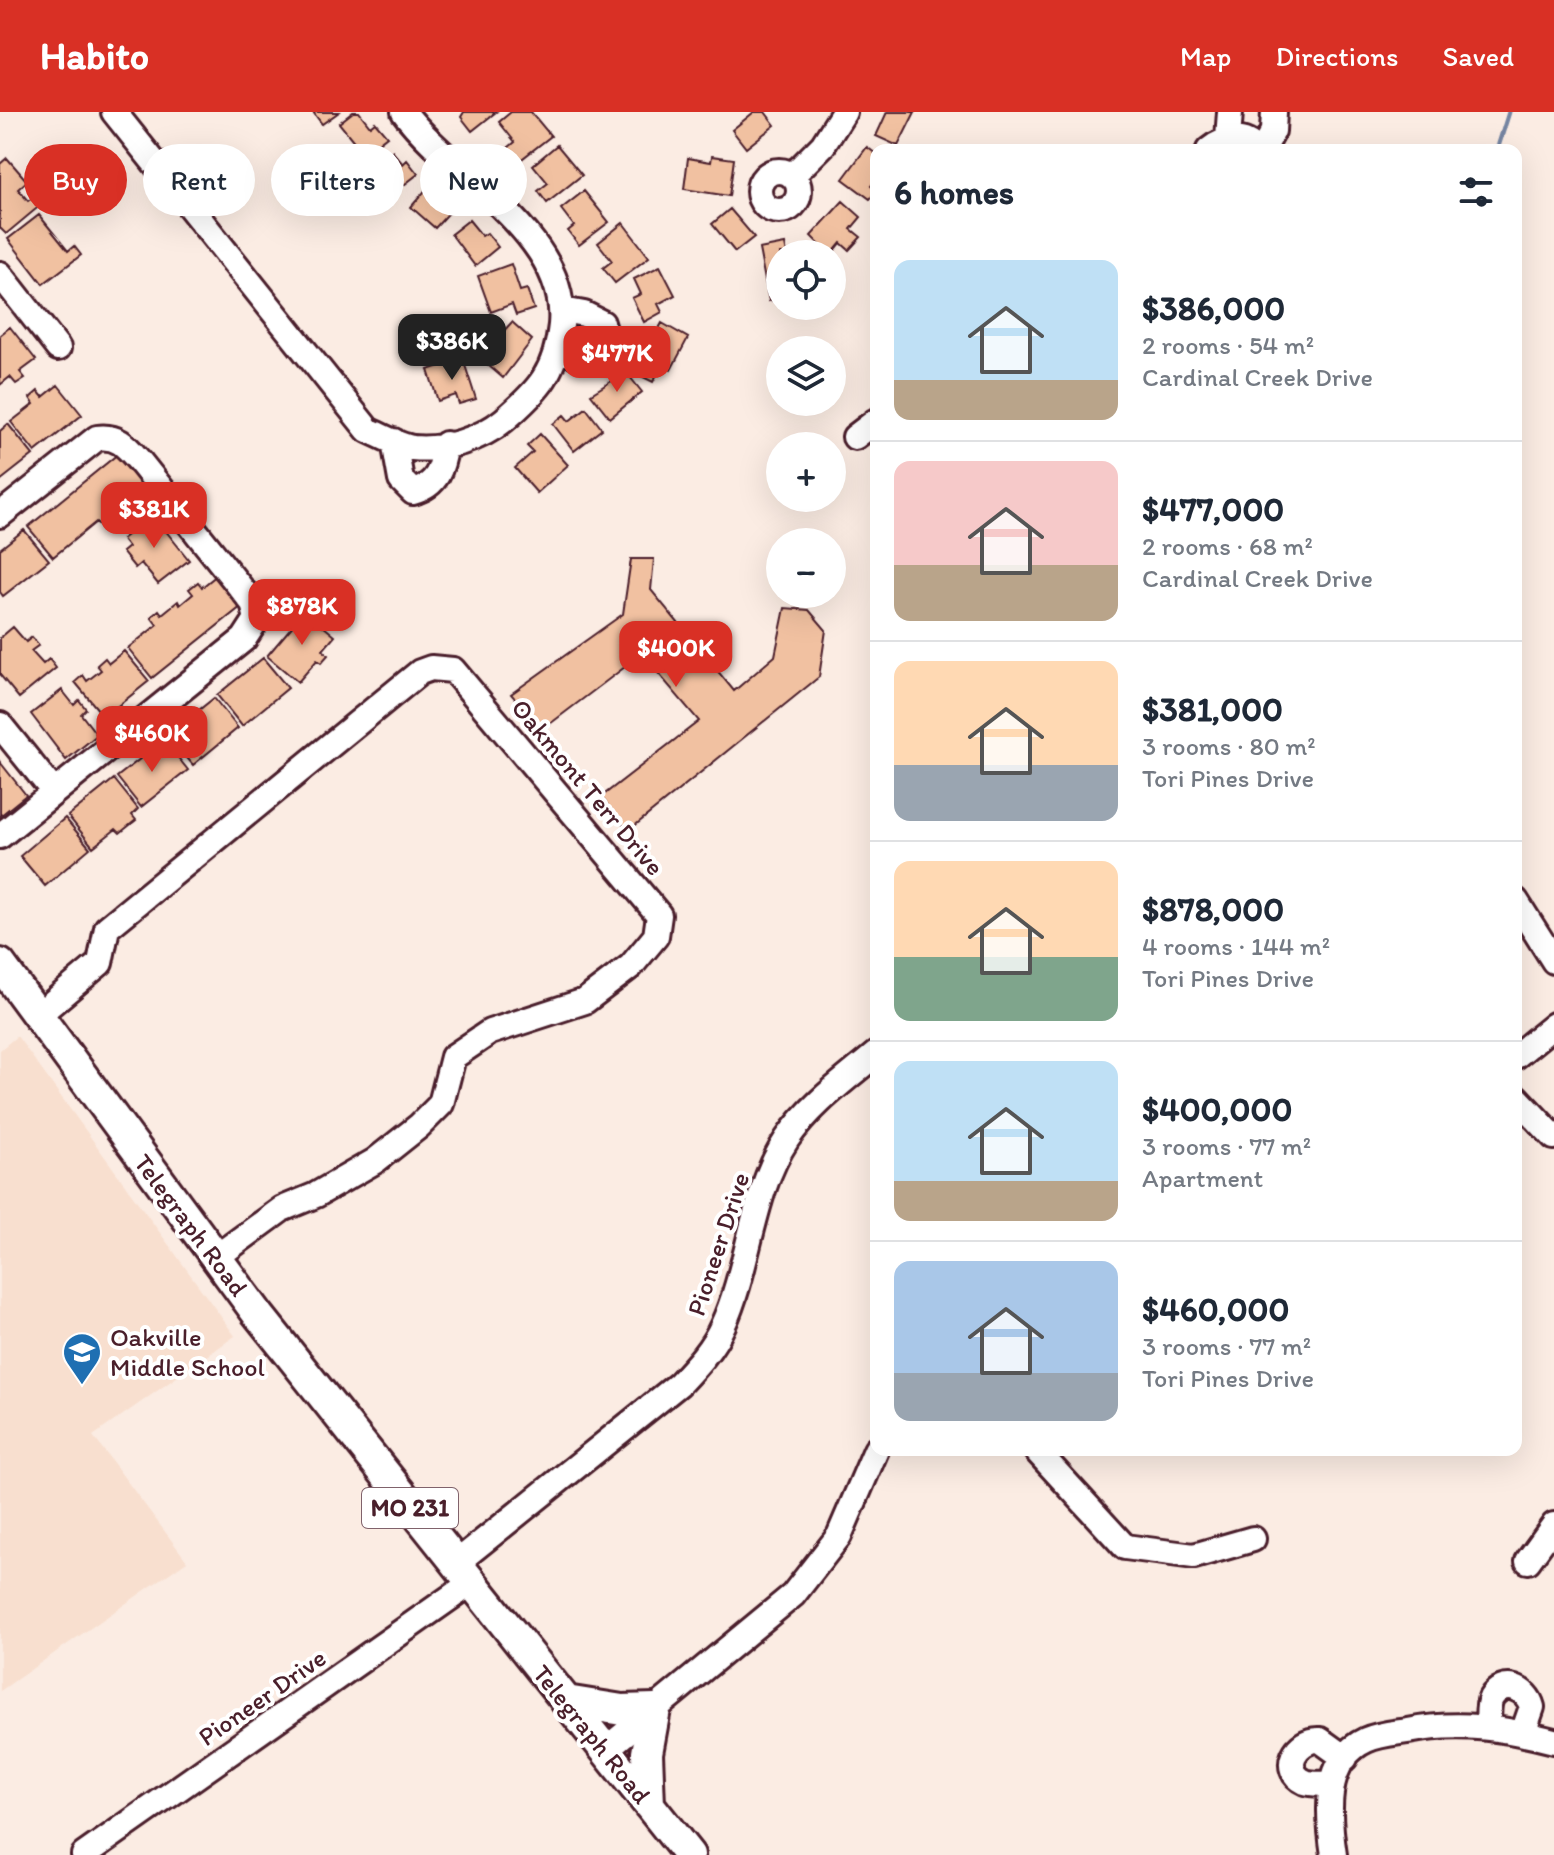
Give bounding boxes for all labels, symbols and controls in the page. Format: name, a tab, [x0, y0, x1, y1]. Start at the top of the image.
text: Habito	[40, 33, 149, 79]
text: Map	[1180, 39, 1231, 73]
text: Directions	[1275, 39, 1399, 73]
text: Saved	[1443, 39, 1514, 73]
chip: Buy	[24, 144, 127, 216]
chip: Rent	[143, 144, 255, 216]
chip: Filters	[271, 144, 404, 216]
chip: New	[420, 144, 527, 216]
icon: filters	[1454, 170, 1498, 214]
text: 6 homes	[894, 172, 1014, 213]
map controls	[766, 240, 846, 608]
button: locate	[766, 240, 846, 320]
text: $386,000	[1142, 288, 1285, 329]
icon: home	[958, 292, 1054, 388]
pin: $386K	[396, 314, 508, 382]
text: $386K	[416, 324, 488, 356]
pin: $477K	[561, 326, 673, 394]
text: 2 rooms · 54 m²	[1142, 329, 1314, 361]
text: $477K	[581, 336, 653, 368]
button: layers	[766, 336, 846, 416]
text: Cardinal Creek Drive	[1142, 361, 1373, 393]
button: +	[766, 432, 846, 512]
pin: $381K	[98, 482, 210, 550]
text: $477,000	[1142, 489, 1284, 530]
text: $381K	[119, 492, 189, 524]
icon: home	[958, 493, 1054, 589]
button: −	[766, 528, 846, 608]
text: 2 rooms · 68 m²	[1142, 530, 1313, 562]
text: Cardinal Creek Drive	[1142, 562, 1373, 594]
pin: $878K	[246, 579, 358, 647]
text: $878K	[266, 589, 338, 621]
pin: $400K	[620, 621, 732, 689]
text: $400K	[637, 631, 715, 663]
text: $381,000	[1142, 689, 1283, 730]
street label: Oakmont Terr Drive	[505, 692, 671, 882]
icon: home	[958, 693, 1054, 789]
pin: $460K	[96, 706, 208, 774]
text: $460K	[114, 716, 190, 748]
text: 3 rooms · 80 m²	[1142, 730, 1316, 762]
text: Tori Pines Drive	[1142, 762, 1314, 794]
text: $878,000	[1142, 889, 1284, 930]
icon: home	[958, 893, 1054, 989]
text: 4 rooms · 144 m²	[1142, 930, 1330, 962]
text: Tori Pines Drive	[1142, 962, 1314, 994]
text: $400,000	[1142, 1089, 1292, 1130]
icon: home	[958, 1093, 1054, 1189]
text: 3 rooms · 77 m²	[1142, 1130, 1311, 1162]
street label: Telegraph Road	[127, 1148, 255, 1302]
text: Apartment	[1142, 1162, 1263, 1194]
street label: Pioneer Drive	[680, 1168, 756, 1320]
text: $460,000	[1142, 1289, 1290, 1330]
icon: home	[958, 1293, 1054, 1389]
place label: Oakville Middle School	[110, 1321, 265, 1383]
text: 3 rooms · 77 m²	[1142, 1330, 1311, 1362]
school or university icon: Oakville Middle School	[61, 1331, 103, 1386]
text: Tori Pines Drive	[1142, 1362, 1314, 1394]
road number: MO 231	[362, 1488, 458, 1528]
street label: Pioneer Drive	[192, 1641, 332, 1753]
street label: Telegraph Road	[526, 1658, 658, 1810]

